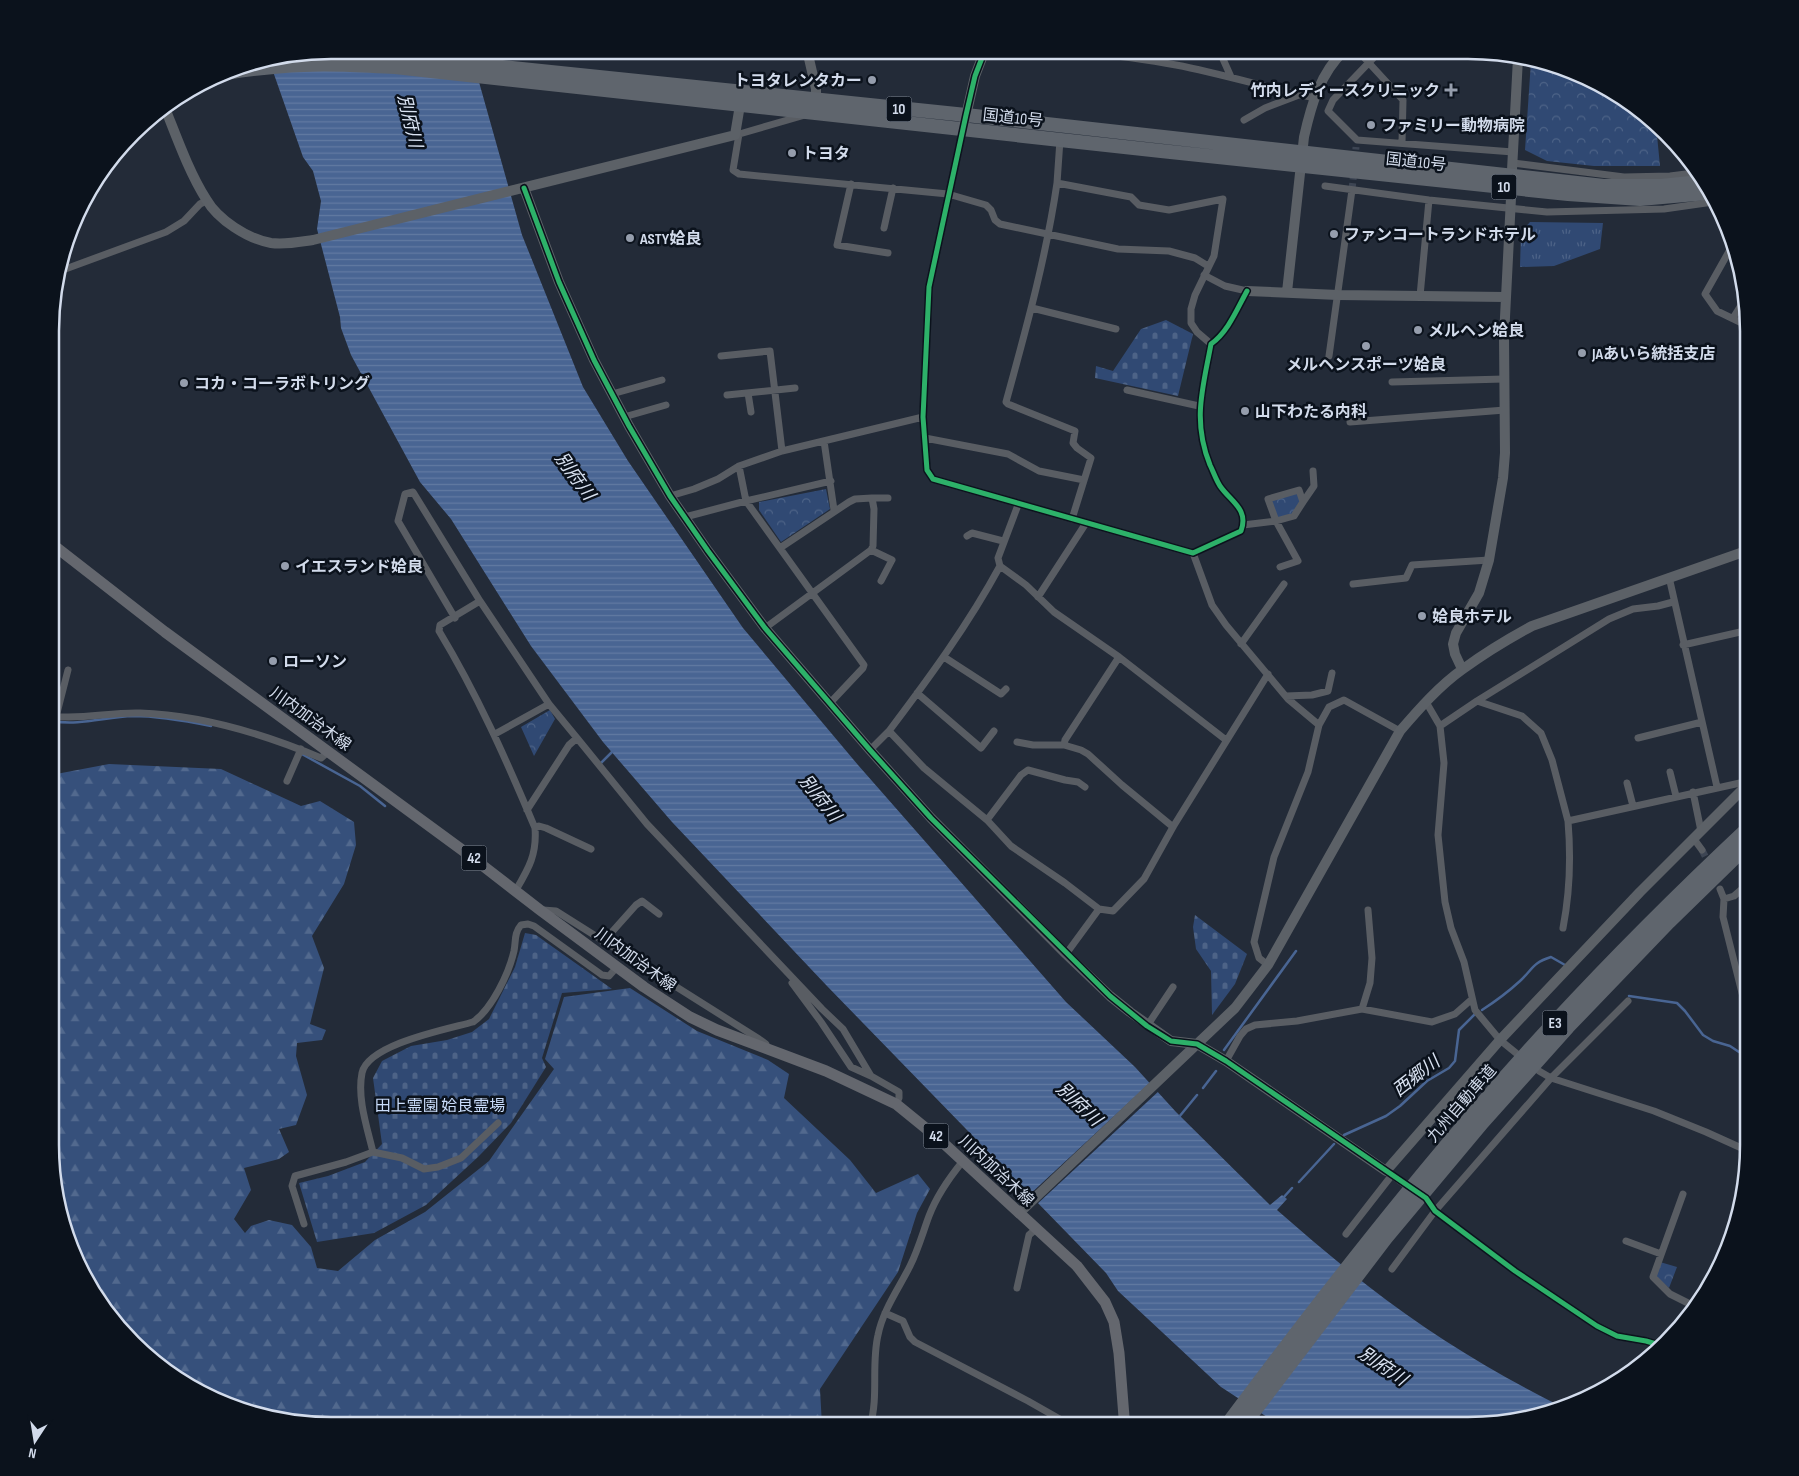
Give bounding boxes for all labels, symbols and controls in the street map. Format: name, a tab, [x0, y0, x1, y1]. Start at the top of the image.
place label: トヨタレンタカー	[734, 72, 862, 91]
marker: トヨタレンタカー	[866, 74, 878, 86]
place label: 竹内レディースクリニック	[1250, 82, 1440, 101]
marker: 竹内レディースクリニック	[1444, 83, 1458, 97]
water label: 別府川	[393, 92, 426, 152]
road number: 10	[886, 96, 912, 122]
street label: 国道10号	[982, 106, 1044, 131]
place label: ファミリー動物病院	[1381, 117, 1525, 136]
marker: ファミリー動物病院	[1365, 119, 1377, 131]
place label: トヨタ	[802, 145, 850, 164]
marker: トヨタ	[786, 147, 798, 159]
street label: 国道10号	[1385, 150, 1447, 175]
road number: 10	[1492, 174, 1516, 200]
place label: ファンコートランドホテル	[1344, 226, 1536, 245]
marker: ファンコートランドホテル	[1328, 228, 1340, 240]
place label: ASTY姶良	[639, 230, 701, 249]
marker: ASTY姶良	[624, 232, 636, 244]
place label: メルヘン姶良	[1428, 322, 1524, 341]
marker: メルヘン姶良	[1412, 324, 1424, 336]
marker: メルヘンスポーツ姶良	[1360, 340, 1372, 352]
place label: JAあいら統括支店	[1591, 345, 1715, 364]
marker: JAあいら統括支店	[1576, 347, 1588, 359]
place label: メルヘンスポーツ姶良	[1286, 356, 1446, 375]
place label: コカ・コーラボトリング	[194, 374, 370, 394]
marker: コカ・コーラボトリング	[178, 377, 190, 389]
place label: 山下わたる内科	[1255, 403, 1367, 422]
marker: 山下わたる内科	[1239, 405, 1251, 417]
water label: 別府川	[550, 448, 600, 506]
place label: イエスランド姶良	[295, 558, 423, 577]
marker: イエスランド姶良	[279, 560, 291, 572]
place label: 姶良ホテル	[1432, 608, 1512, 627]
marker: 姶良ホテル	[1416, 610, 1428, 622]
place label: ローソン	[283, 653, 347, 672]
marker: ローソン	[267, 655, 279, 667]
street label: 川内加治木線	[266, 683, 355, 755]
water label: 別府川	[794, 771, 846, 827]
road number: 42	[462, 846, 486, 870]
street label: 川内加治木線	[591, 924, 680, 996]
road number: E3	[1542, 1010, 1568, 1036]
water label: 西郷川	[1389, 1050, 1446, 1101]
street label: 九州自動車道	[1423, 1062, 1501, 1146]
water label: 別府川	[1052, 1078, 1107, 1132]
park label: 田上霊園 姶良霊場	[375, 1097, 505, 1116]
road number: 42	[924, 1124, 948, 1148]
street label: 川内加治木線	[954, 1131, 1038, 1211]
water label: 別府川	[1354, 1343, 1413, 1391]
north arrow	[10, 1416, 60, 1466]
text: N	[27, 1444, 38, 1462]

